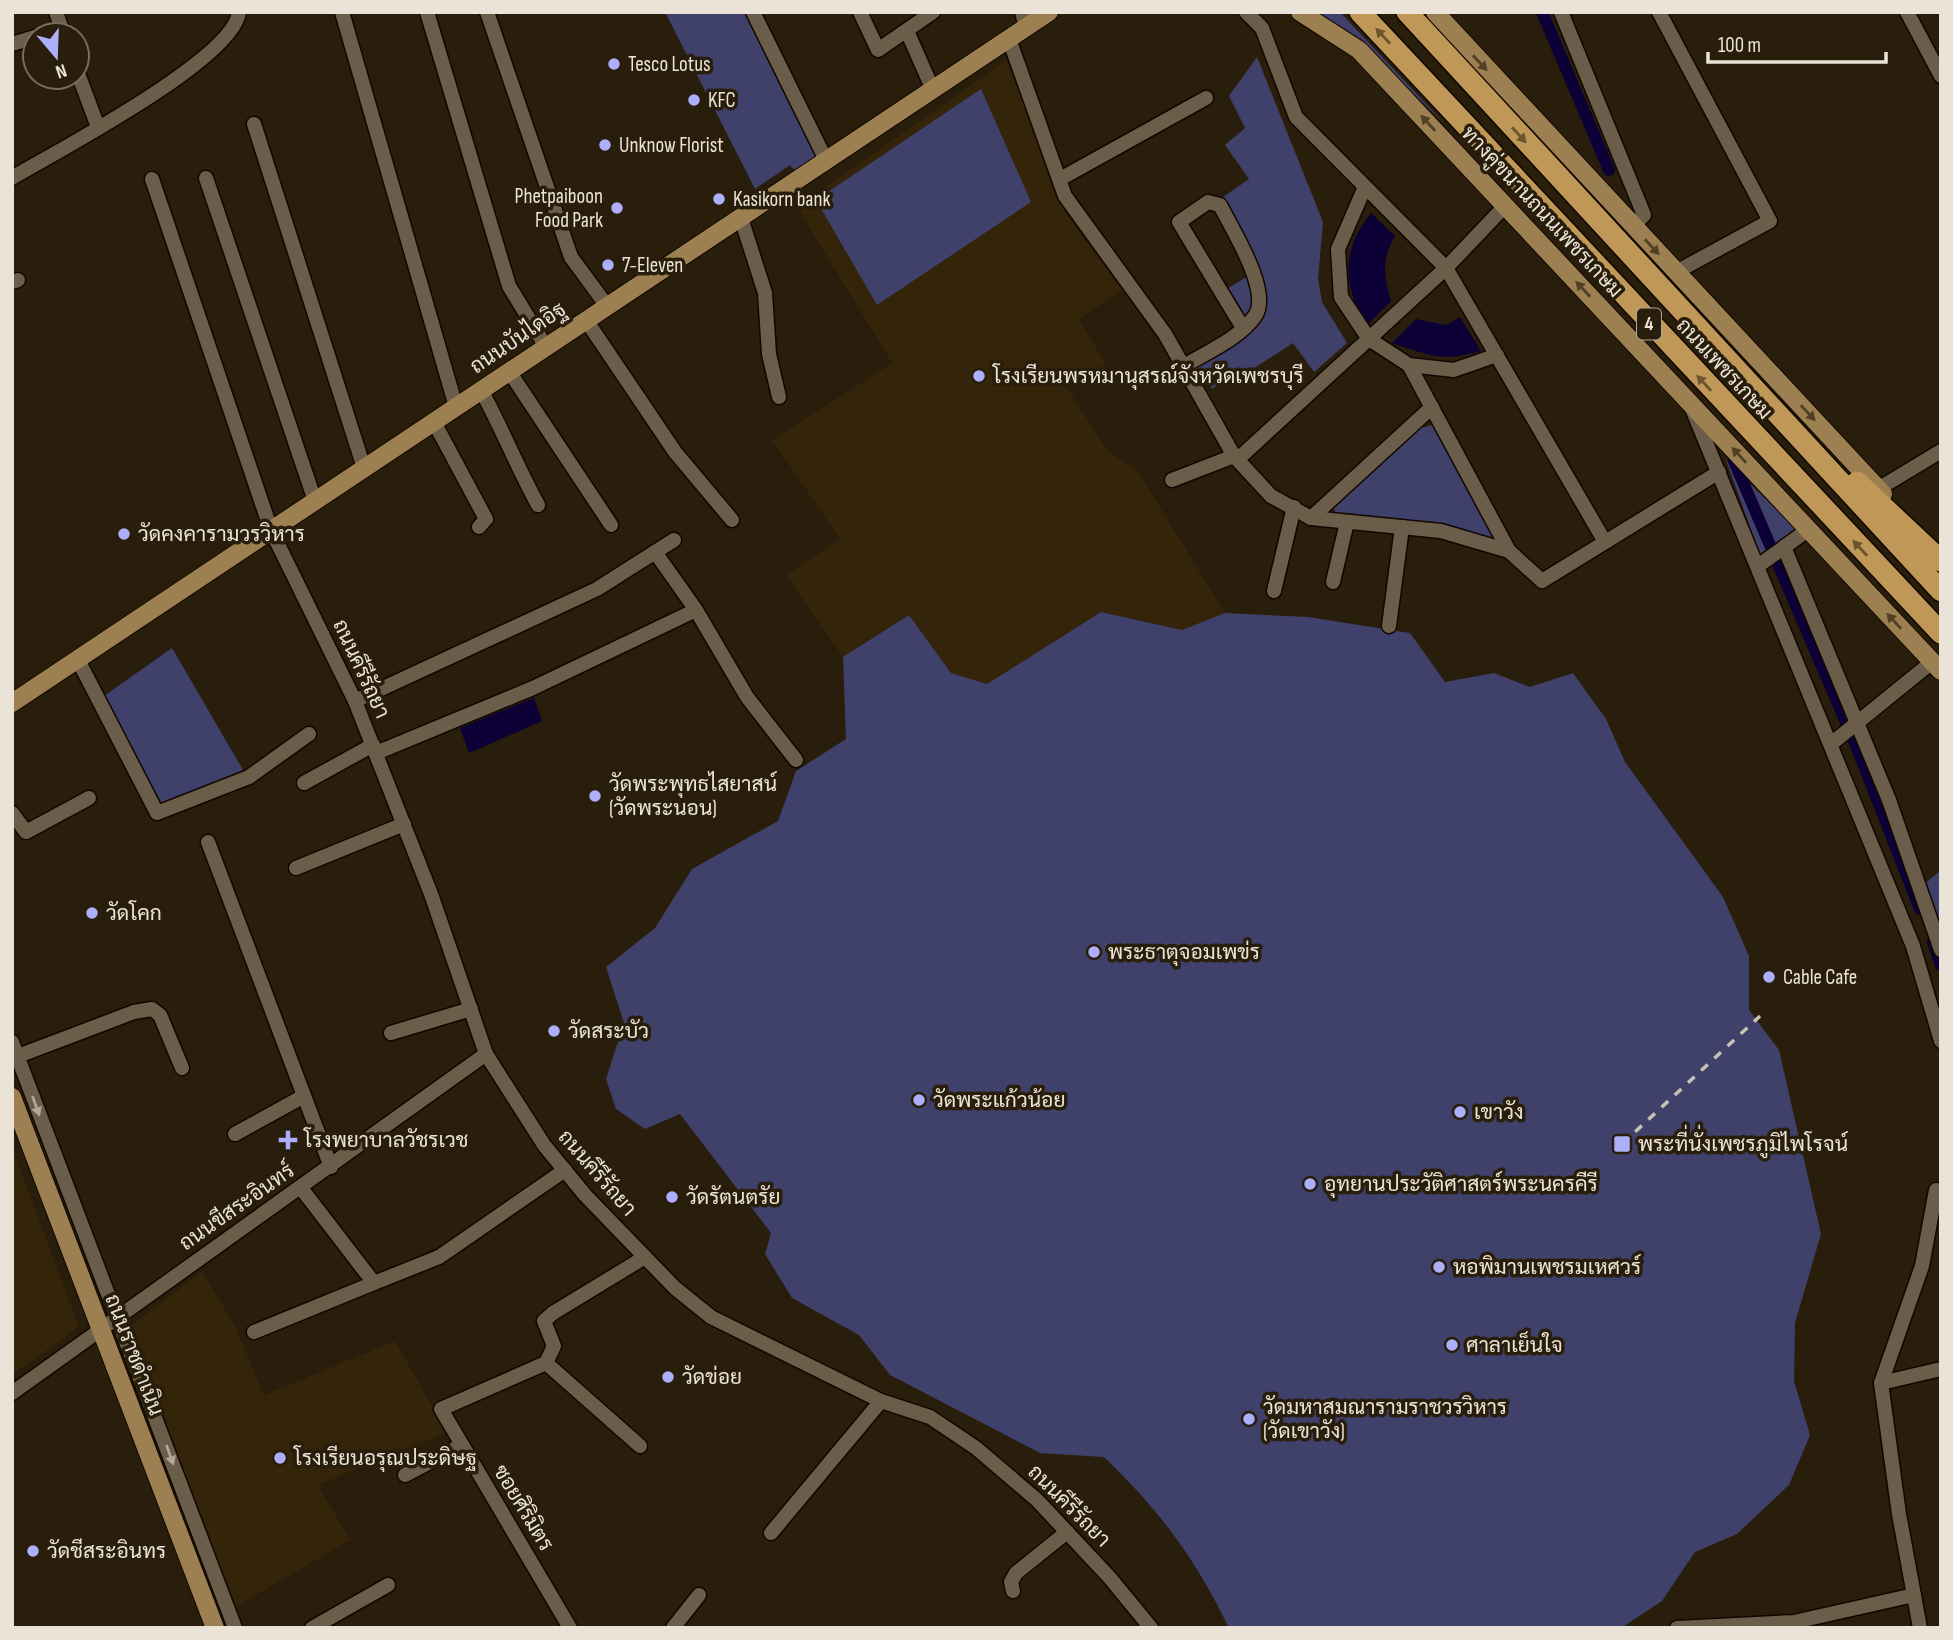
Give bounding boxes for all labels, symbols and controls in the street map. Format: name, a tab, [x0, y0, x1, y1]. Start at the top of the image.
north arrow	[21, 21, 91, 91]
scale bar	[1708, 21, 1886, 65]
one-way arrow	[1375, 28, 1391, 45]
text: 100 m	[1718, 33, 1761, 58]
place label: Tesco Lotus	[628, 52, 710, 77]
one-way arrow	[1472, 54, 1488, 71]
marker: Tesco Lotus	[606, 56, 622, 72]
text: N	[53, 58, 70, 83]
place label: KFC	[708, 88, 736, 113]
marker: KFC	[686, 92, 702, 108]
one-way arrow	[1420, 115, 1436, 132]
street label: ทางคู่ขนานถนนเพชรเกษม	[1455, 121, 1628, 304]
one-way arrow	[1511, 126, 1527, 143]
place label: Unknow Florist	[619, 133, 724, 158]
marker: Unknow Florist	[597, 137, 613, 153]
place label: Phetpaiboon Food Park	[515, 184, 603, 233]
place label: Kasikorn bank	[733, 187, 830, 212]
marker: Kasikorn bank	[711, 191, 727, 207]
marker: Phetpaiboon Food Park	[609, 200, 625, 216]
one-way arrow	[1644, 238, 1660, 255]
place label: 7-Eleven	[622, 253, 683, 278]
marker: 7-Eleven	[600, 257, 616, 273]
one-way arrow	[1576, 281, 1592, 298]
street label: ถนนบันไดอิฐ	[465, 296, 571, 379]
road number: 4	[1637, 308, 1661, 340]
street label: ถนนเพชรเกษม	[1671, 313, 1777, 425]
place label: โรงเรียนพรหมานุสรณ์จังหวัดเพชรบุรี	[992, 362, 1304, 390]
marker: โรงเรียนพรหมานุสรณ์จังหวัดเพชรบุรี	[971, 368, 987, 384]
one-way arrow	[1695, 374, 1712, 391]
one-way arrow	[1799, 404, 1815, 421]
one-way arrow	[1731, 447, 1747, 464]
place label: วัดคงคารามวรวิหาร	[138, 522, 305, 547]
marker: วัดคงคารามวรวิหาร	[116, 526, 132, 542]
one-way arrow	[1853, 540, 1869, 557]
one-way arrow	[1887, 613, 1903, 630]
street label: ถนนคีรีรัถยา	[327, 615, 396, 722]
place label: วัดพระพุทธไสยาสน์ (วัดพระนอน)	[609, 770, 777, 821]
marker: วัดพระพุทธไสยาสน์ (วัดพระนอน)	[587, 788, 603, 804]
place label: วัดโคก	[106, 900, 162, 926]
marker: วัดโคก	[84, 905, 100, 921]
place label: พระธาตุจอมเพข่ร	[1108, 940, 1260, 966]
marker: พระธาตุจอมเพข่ร	[1086, 944, 1102, 960]
place label: Cable Cafe	[1783, 965, 1857, 990]
marker: Cable Cafe	[1761, 969, 1777, 985]
place label: วัดสระบัว	[568, 1019, 649, 1044]
marker: วัดสระบัว	[546, 1023, 562, 1039]
place label: วัดพระแก้วน้อย	[933, 1088, 1065, 1113]
marker: วัดพระแก้วน้อย	[911, 1092, 927, 1108]
one-way arrow	[31, 1095, 42, 1116]
place label: เขาวัง	[1474, 1100, 1523, 1125]
marker: เขาวัง	[1452, 1104, 1468, 1120]
street label: ถนนคีรีรัถยา	[553, 1124, 642, 1221]
place label: พระที่นั่งเพชรภูมิไพโรจน์	[1638, 1124, 1848, 1159]
place label: โรงพยาบาลวัชรเวช	[303, 1127, 469, 1153]
marker: โรงพยาบาลวัชรเวช	[278, 1130, 298, 1150]
marker: พระที่นั่งเพชรภูมิไพโรจน์	[1612, 1134, 1632, 1154]
street label: ถนนขีสระอินทร์	[174, 1157, 299, 1256]
place label: อุทยานประวัติศาสตร์พระนครคีรี	[1324, 1170, 1598, 1198]
marker: อุทยานประวัติศาสตร์พระนครคีรี	[1302, 1176, 1318, 1192]
place label: วัดรัตนตรัย	[686, 1185, 780, 1210]
marker: วัดรัตนตรัย	[664, 1189, 680, 1205]
place label: หอพิมานเพชรมเหศวร์	[1453, 1253, 1641, 1280]
marker: หอพิมานเพชรมเหศวร์	[1431, 1259, 1447, 1275]
street label: ถนนราชดำเนิน	[99, 1291, 169, 1419]
place label: ศาลาเย็นใจ	[1466, 1330, 1563, 1358]
marker: ศาลาเย็นใจ	[1444, 1337, 1460, 1353]
place label: วัดข่อย	[682, 1365, 742, 1390]
marker: วัดข่อย	[660, 1369, 676, 1385]
place label: วัดมหาสมณารามราชวรวิหาร (วัดเขาวัง)	[1263, 1395, 1507, 1444]
marker: วัดมหาสมณารามราชวรวิหาร (วัดเขาวัง)	[1241, 1411, 1257, 1427]
one-way arrow	[165, 1445, 176, 1466]
place label: โรงเรียนอรุณประดิษฐ	[293, 1445, 477, 1472]
marker: โรงเรียนอรุณประดิษฐ	[272, 1450, 288, 1466]
street label: ถนนคีรีรัถยา	[1023, 1459, 1116, 1552]
street label: ซอยศิริมิตร	[488, 1460, 558, 1556]
place label: วัดชีสระอินทร	[47, 1538, 166, 1564]
marker: วัดชีสระอินทร	[25, 1543, 41, 1559]

